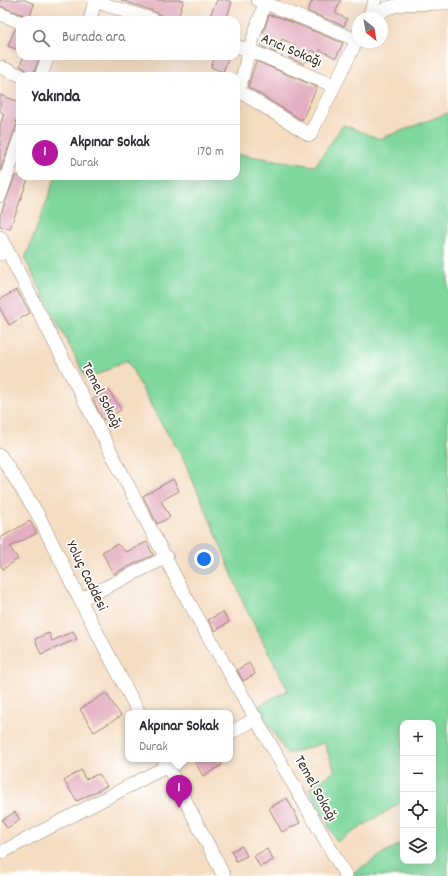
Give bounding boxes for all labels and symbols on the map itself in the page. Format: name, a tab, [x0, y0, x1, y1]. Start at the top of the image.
north arrow	[352, 12, 388, 48]
street label: Arıcı Sokağı	[257, 28, 325, 74]
street label: Temel Sokağı	[75, 359, 127, 433]
street label: Yoluç Caddesi	[59, 537, 113, 615]
your location	[194, 549, 214, 569]
street label: Temel Sokağı	[288, 752, 342, 826]
pin: 1	[166, 775, 192, 808]

